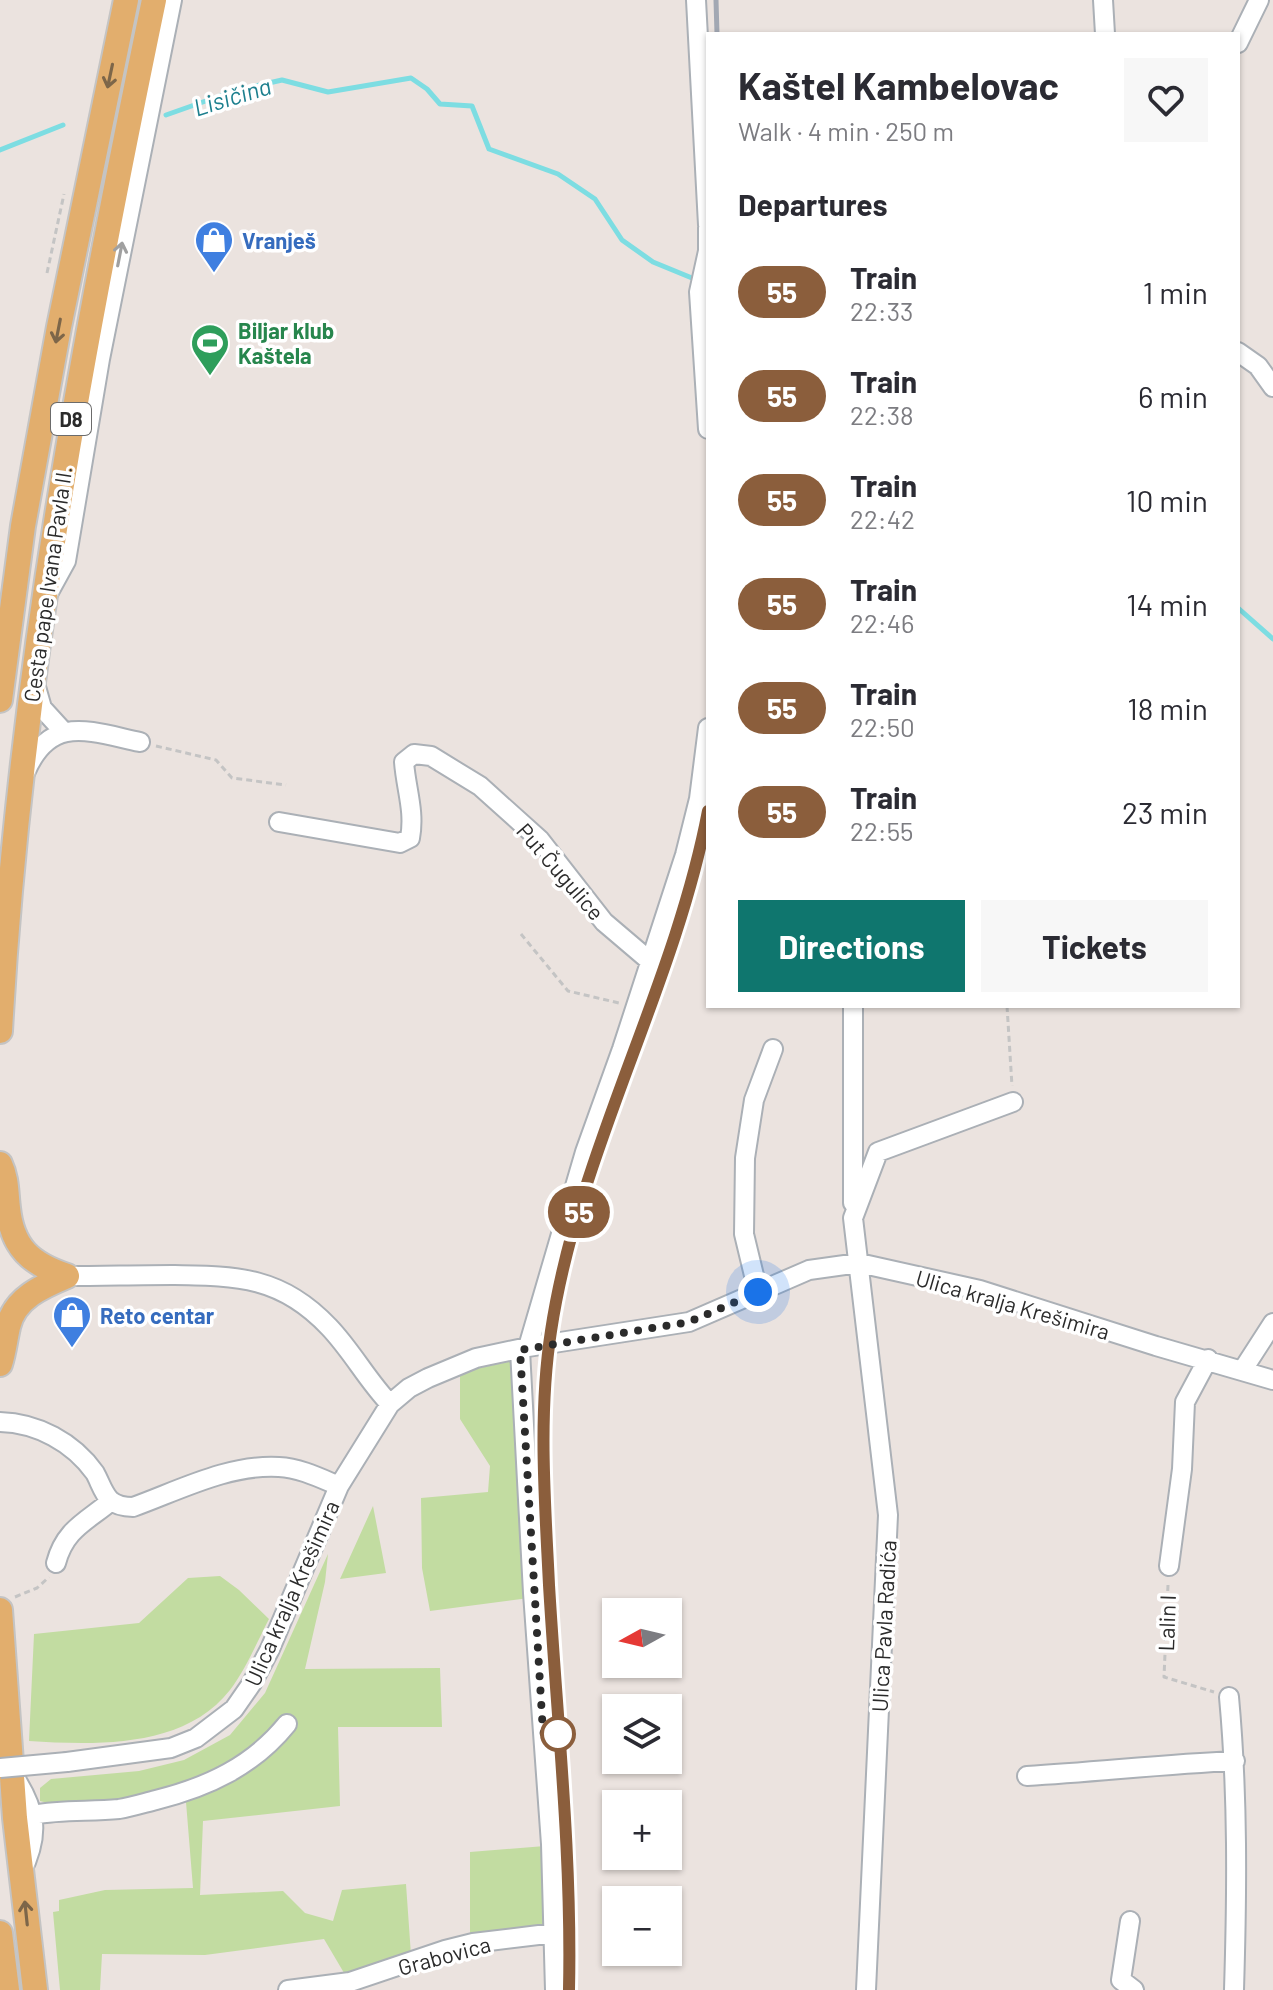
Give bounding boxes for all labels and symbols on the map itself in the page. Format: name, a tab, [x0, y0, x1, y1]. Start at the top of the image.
one-way arrow	[102, 63, 117, 89]
water label: Lisičina	[190, 70, 274, 122]
shop icon: Vranješ	[193, 219, 235, 274]
place label: Vranješ	[242, 227, 316, 253]
one-way arrow	[114, 241, 129, 267]
place label: Biljar klub Kaštela	[238, 317, 334, 368]
one-way arrow	[50, 318, 65, 344]
sports icon: Biljar klub Kaštela	[189, 322, 231, 377]
road number: D8	[51, 403, 91, 435]
street label: Cesta pape Ivana Pavla II.	[18, 464, 76, 704]
street label: Put Čugulice	[512, 817, 610, 925]
line badge: 55	[543, 1186, 615, 1238]
street label: Ulica kralja Krešimira	[913, 1264, 1113, 1344]
your location	[738, 1272, 778, 1312]
shop icon: Reto centar	[51, 1294, 93, 1349]
place label: Reto centar	[100, 1302, 215, 1328]
street label: Ulica kralja Krešimira	[238, 1496, 344, 1690]
street label: Ulica Pavla Radića	[866, 1539, 900, 1713]
street label: Lalin I	[1152, 1594, 1180, 1652]
north arrow	[602, 1598, 682, 1678]
unlabelled marker	[541, 1717, 575, 1751]
one-way arrow	[18, 1900, 33, 1926]
street label: Grabovica	[395, 1930, 493, 1980]

